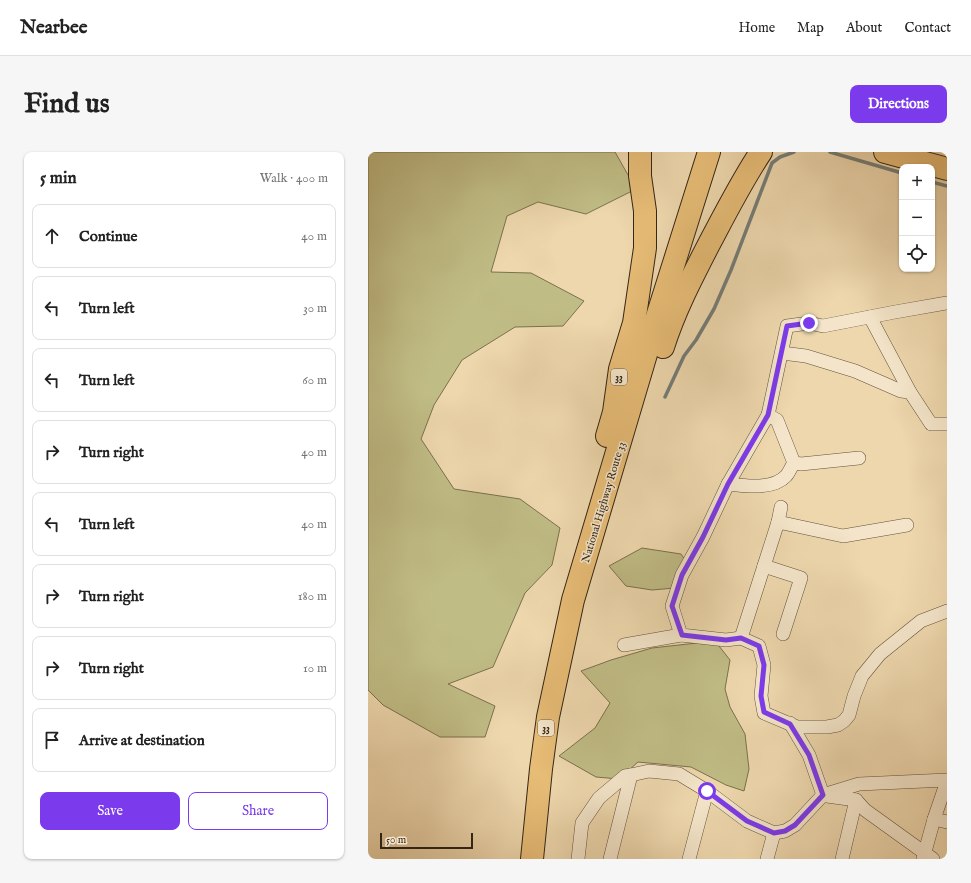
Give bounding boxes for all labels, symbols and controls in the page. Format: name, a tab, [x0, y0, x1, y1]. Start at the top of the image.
text: Nearbee	[20, 16, 87, 40]
text: Home	[739, 19, 775, 37]
text: Map	[797, 19, 824, 37]
text: About	[846, 19, 882, 37]
text: Contact	[904, 19, 951, 37]
button: Directions	[850, 85, 947, 123]
text: Find us	[24, 87, 110, 122]
map controls	[899, 164, 935, 272]
button: +	[899, 164, 935, 200]
text: 5 min	[40, 168, 77, 189]
text: Walk · 400 m	[260, 170, 328, 187]
button: −	[899, 200, 935, 236]
icon: ahead	[41, 225, 63, 247]
text: Continue	[79, 227, 137, 246]
text: 40 m	[301, 228, 327, 245]
button: locate	[899, 236, 935, 272]
icon: left	[41, 297, 63, 319]
text: Turn left	[79, 299, 135, 318]
text: 30 m	[303, 300, 327, 317]
route end	[800, 314, 818, 332]
icon: left	[41, 369, 63, 391]
road number: 33	[611, 369, 627, 385]
text: Turn left	[79, 371, 135, 390]
text: 60 m	[302, 372, 327, 389]
street label: National Highway Route 33	[579, 440, 629, 564]
icon: right	[41, 441, 63, 463]
text: Turn right	[79, 443, 144, 462]
text: 40 m	[301, 444, 327, 461]
icon: left	[41, 513, 63, 535]
text: Turn left	[79, 515, 135, 534]
text: 40 m	[301, 516, 327, 533]
icon: right	[41, 585, 63, 607]
text: Turn right	[79, 587, 144, 606]
text: 180 m	[298, 588, 327, 605]
icon: right	[41, 657, 63, 679]
text: Turn right	[79, 659, 144, 678]
text: 10 m	[303, 660, 327, 677]
road number: 33	[538, 720, 554, 736]
icon: arrive	[41, 729, 63, 751]
text: Arrive at destination	[79, 731, 205, 750]
route start	[698, 782, 716, 800]
button: Save	[40, 792, 180, 830]
button: Share	[188, 792, 328, 830]
scale bar	[380, 831, 473, 850]
text: 50 m	[386, 833, 406, 847]

